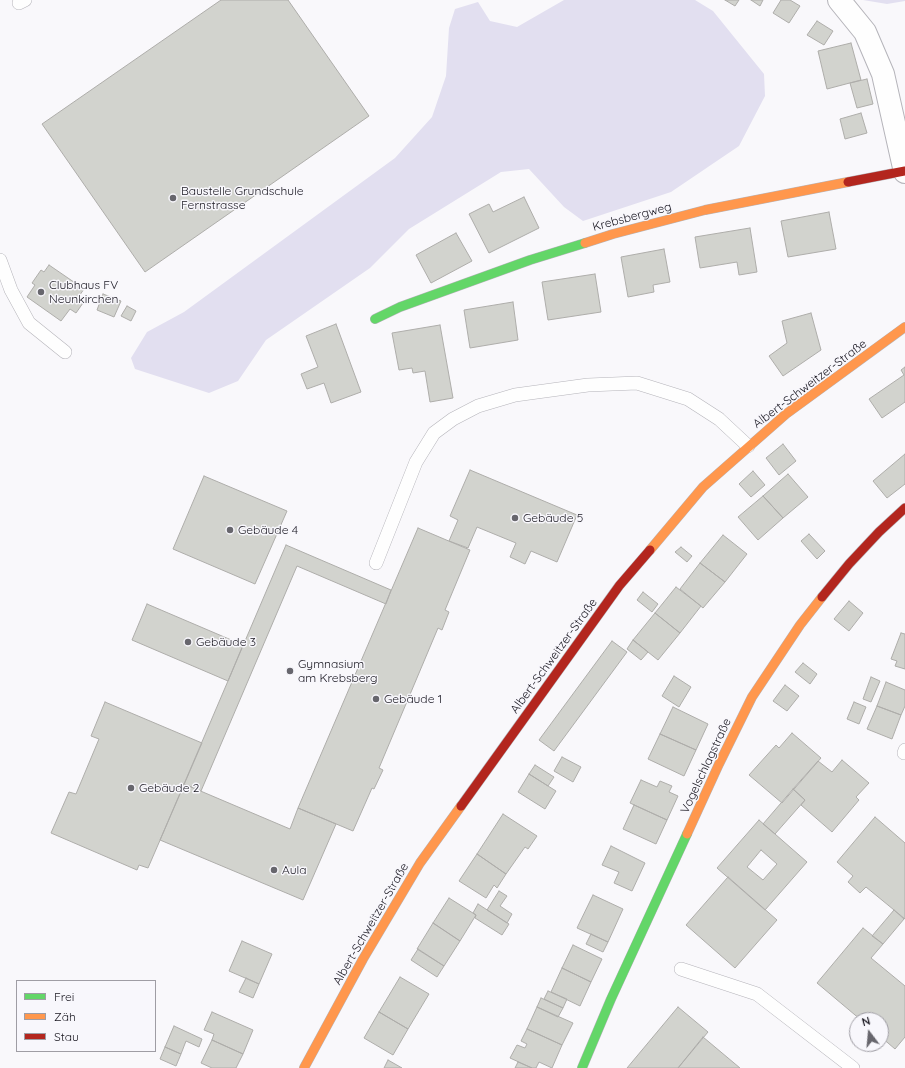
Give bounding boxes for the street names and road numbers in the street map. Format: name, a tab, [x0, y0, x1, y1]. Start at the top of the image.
street label: Krebsbergweg	[591, 200, 673, 234]
street label: Albert-Schweitzer-Straße	[750, 337, 870, 431]
street label: Albert-Schweitzer-Straße	[507, 596, 601, 716]
street label: Vogelschlagstraße	[678, 716, 734, 816]
street label: Albert-Schweitzer-Straße	[330, 860, 412, 988]

